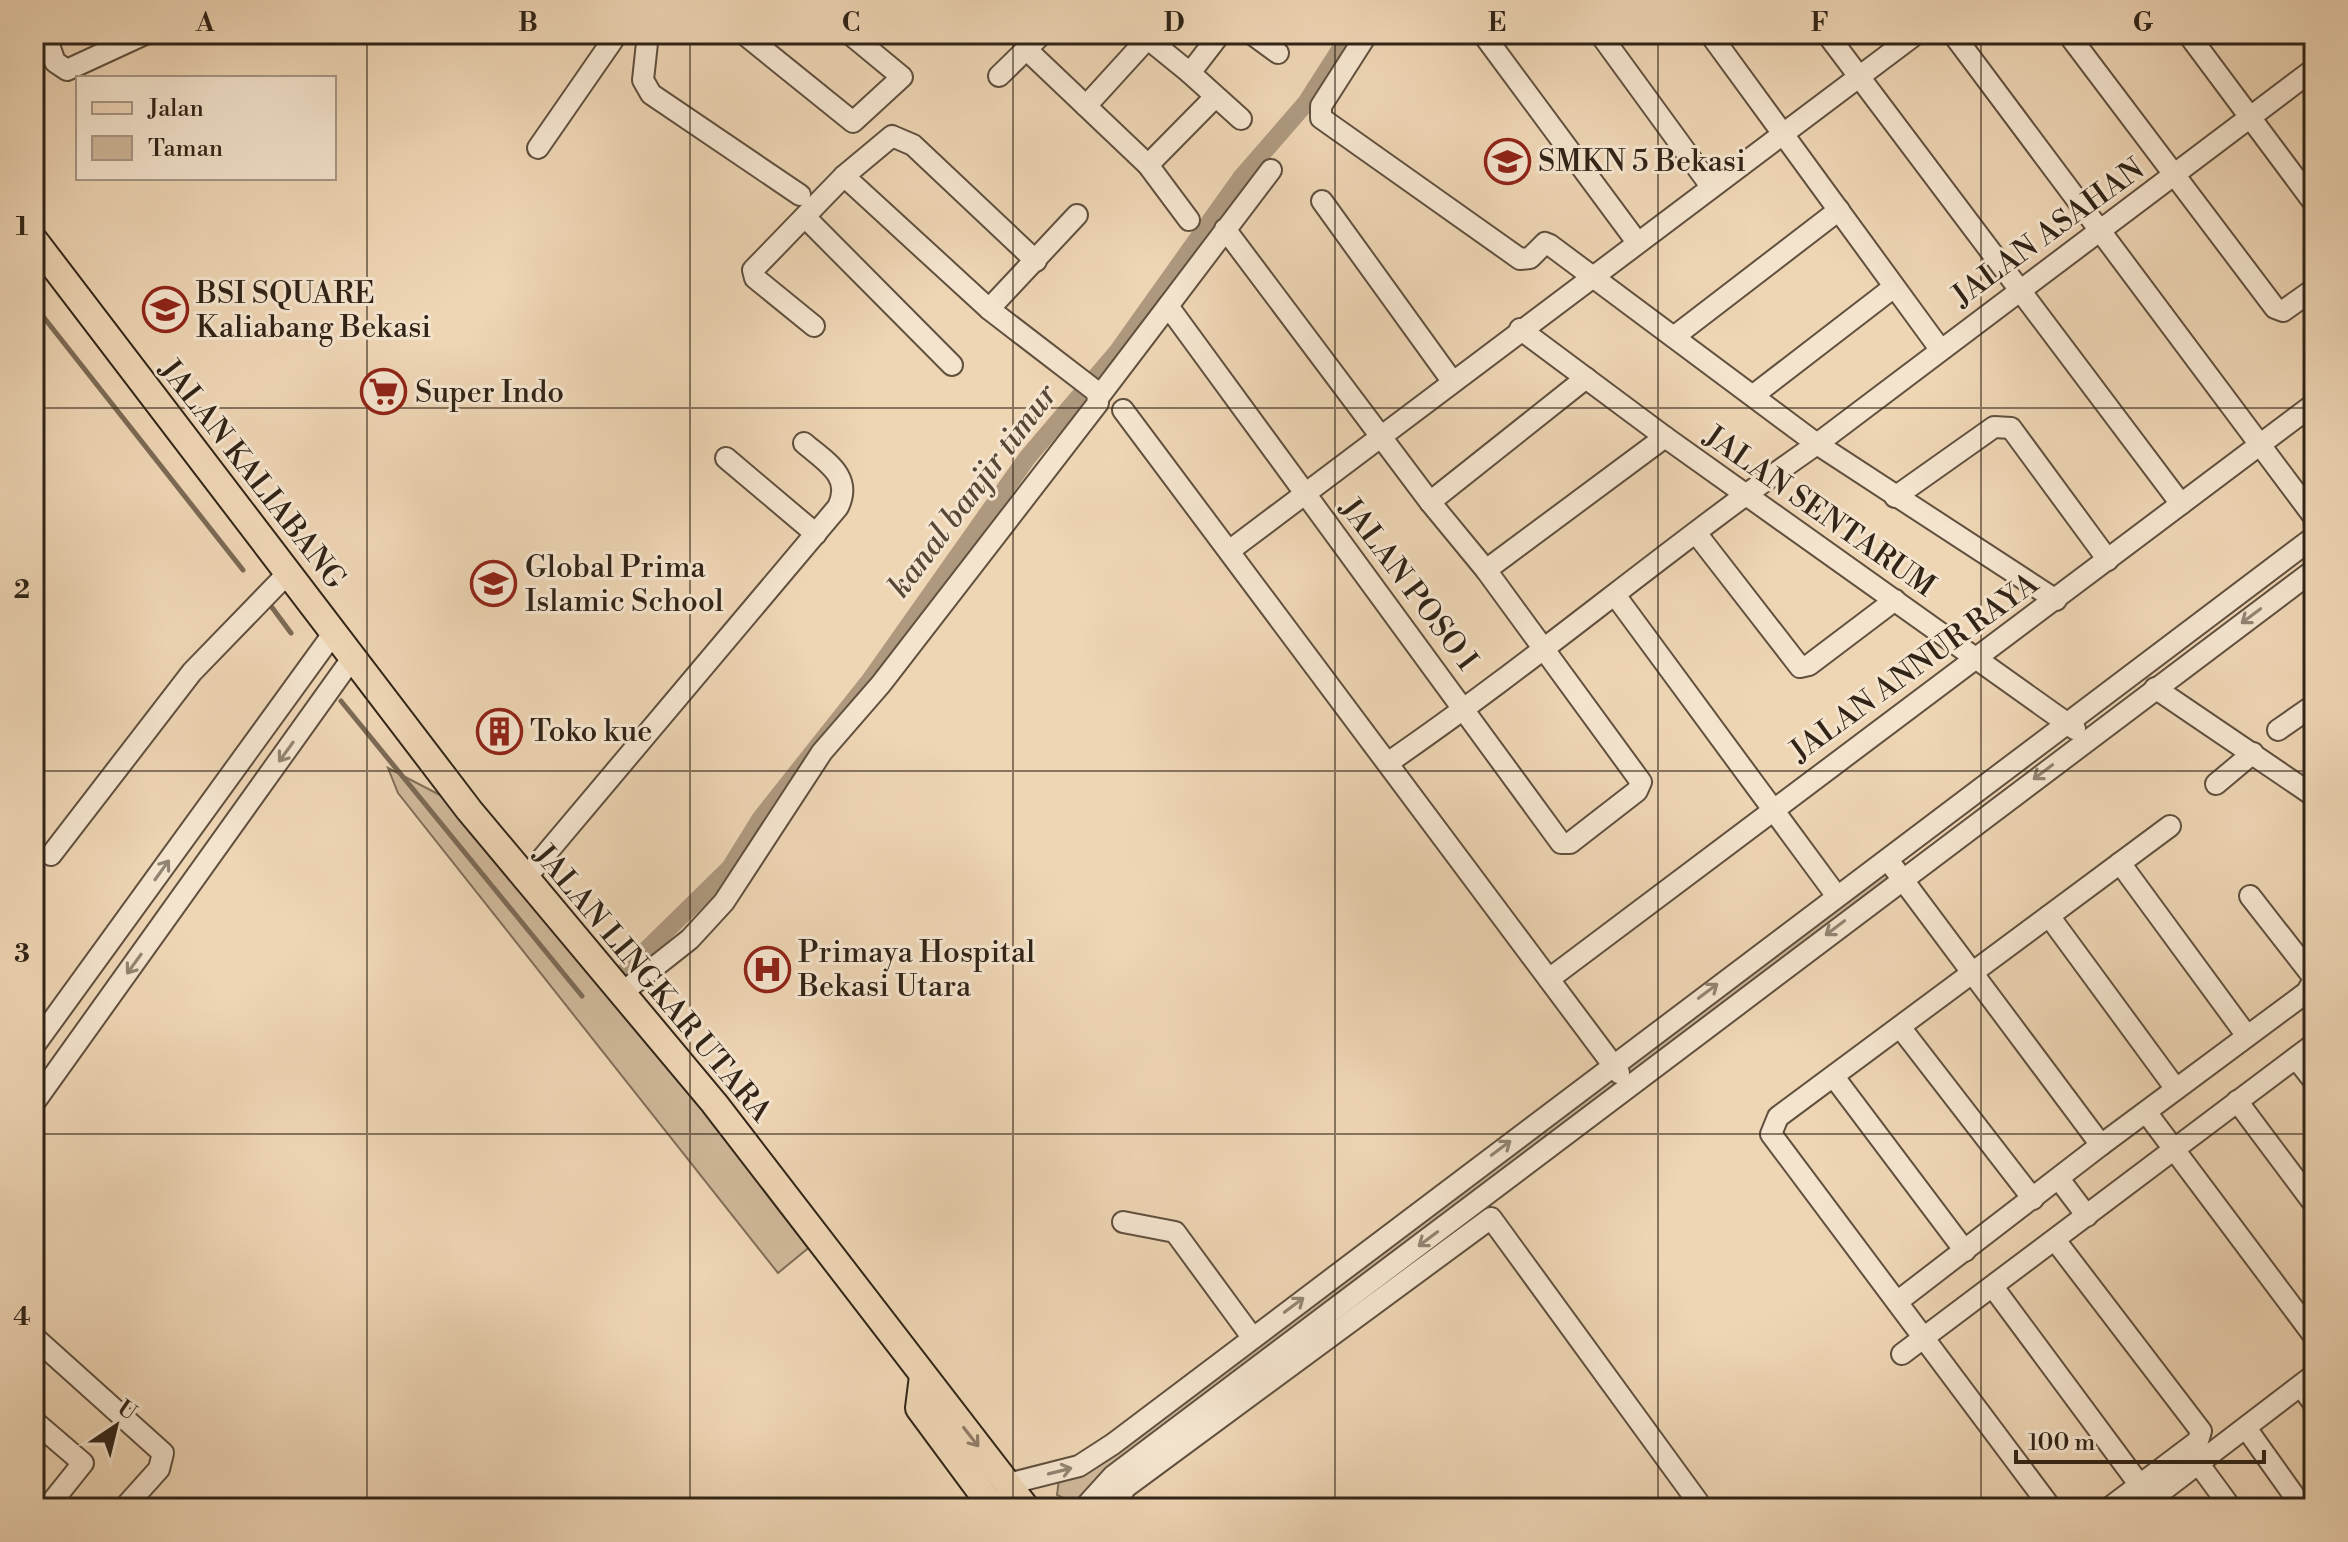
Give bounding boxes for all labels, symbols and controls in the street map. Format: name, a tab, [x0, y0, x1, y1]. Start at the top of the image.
text: A	[195, 7, 215, 39]
text: B	[518, 7, 538, 39]
text: C	[842, 7, 860, 39]
text: D	[1164, 7, 1184, 39]
text: E	[1488, 7, 1506, 39]
text: F	[1811, 7, 1829, 39]
text: G	[2133, 7, 2154, 39]
legend	[76, 76, 336, 180]
text: Jalan	[147, 94, 204, 124]
text: Taman	[148, 134, 223, 164]
school or university icon: SMKN 5 Bekasi	[1483, 137, 1531, 185]
place label: SMKN 5 Bekasi	[1538, 143, 1746, 181]
street label: JALAN ASAHAN	[1944, 150, 2152, 316]
text: 1	[16, 211, 29, 243]
place label: BSI SQUARE Kaliabang Bekasi	[195, 275, 431, 347]
school or university icon: BSI SQUARE Kaliabang Bekasi	[141, 286, 189, 334]
street label: JALAN KALIABANG	[150, 351, 354, 597]
supermarket icon: Super Indo	[360, 368, 408, 416]
place label: Super Indo	[415, 374, 564, 412]
water label: kanal banjir timur	[880, 375, 1067, 605]
street label: JALAN SENTARUM	[1696, 417, 1943, 606]
street label: JALAN POSO I	[1331, 490, 1486, 679]
place label: Global Prima Islamic School	[525, 549, 724, 621]
school or university icon: Global Prima Islamic School	[470, 560, 518, 608]
street label: JALAN ANNUR RAYA	[1782, 564, 2047, 771]
text: 2	[14, 574, 30, 606]
one-way arrow	[2241, 608, 2263, 625]
building icon: Toko kue	[475, 707, 523, 755]
place label: Toko kue	[530, 713, 652, 751]
one-way arrow	[277, 741, 294, 763]
one-way arrow	[2033, 764, 2054, 781]
street label: JALAN LINGKAR UTARA	[524, 836, 780, 1131]
one-way arrow	[154, 860, 171, 881]
one-way arrow	[1825, 920, 1846, 937]
place label: Primaya Hospital Bekasi Utara	[797, 934, 1035, 1006]
text: 3	[14, 938, 30, 970]
hospital icon: Primaya Hospital Bekasi Utara	[743, 945, 791, 993]
one-way arrow	[126, 952, 142, 974]
one-way arrow	[1697, 983, 1718, 1000]
one-way arrow	[1489, 1139, 1511, 1156]
one-way arrow	[1418, 1231, 1440, 1247]
one-way arrow	[1283, 1297, 1304, 1314]
text: 4	[13, 1301, 31, 1333]
north arrow	[76, 1386, 156, 1466]
text: U	[112, 1395, 141, 1427]
scale bar	[2016, 1414, 2264, 1464]
one-way arrow	[963, 1425, 980, 1447]
text: 100 m	[2028, 1428, 2095, 1458]
one-way arrow	[1047, 1463, 1073, 1478]

